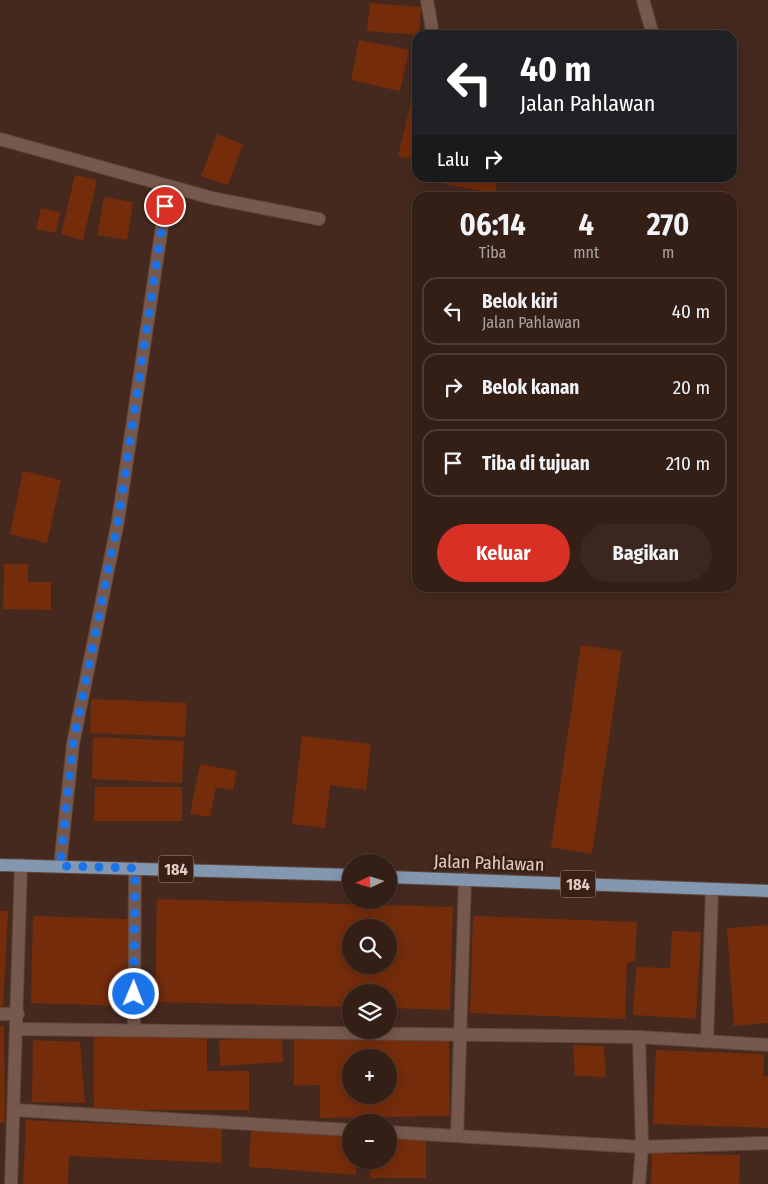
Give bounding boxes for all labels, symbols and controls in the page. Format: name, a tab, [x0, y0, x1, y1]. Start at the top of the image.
text: 40 m	[520, 48, 591, 90]
icon: left	[437, 50, 502, 115]
text: Jalan Pahlawan	[520, 90, 655, 117]
icon: right	[479, 145, 507, 173]
text: Lalu	[437, 148, 469, 171]
pin	[144, 185, 186, 227]
icon: arrive	[151, 192, 179, 220]
text: 06:14	[460, 207, 526, 243]
text: 4	[578, 207, 594, 243]
text: 270	[647, 207, 689, 243]
text: Tiba	[479, 243, 506, 262]
text: mnt	[573, 243, 599, 262]
text: m	[662, 243, 674, 262]
text: Belok kiri	[482, 290, 558, 313]
icon: left	[439, 297, 467, 325]
text: 40 m	[672, 300, 710, 323]
text: Jalan Pahlawan	[482, 313, 580, 332]
icon: right	[439, 373, 467, 401]
text: Belok kanan	[482, 376, 579, 399]
text: 20 m	[673, 376, 710, 399]
icon: arrive	[439, 449, 467, 477]
text: Tiba di tujuan	[482, 452, 590, 475]
text: 210 m	[666, 452, 710, 475]
button: Keluar	[437, 524, 570, 582]
button: Bagikan	[580, 524, 712, 582]
street label: Jalan Pahlawan	[433, 850, 545, 876]
north arrow	[342, 854, 398, 909]
map controls	[342, 854, 397, 1169]
road number: 184	[158, 856, 194, 882]
road number: 184	[560, 871, 596, 898]
button: search	[342, 919, 397, 974]
position arrow	[107, 967, 159, 1019]
button: layers	[342, 984, 397, 1039]
button: +	[342, 1049, 397, 1104]
button: −	[342, 1114, 397, 1169]

